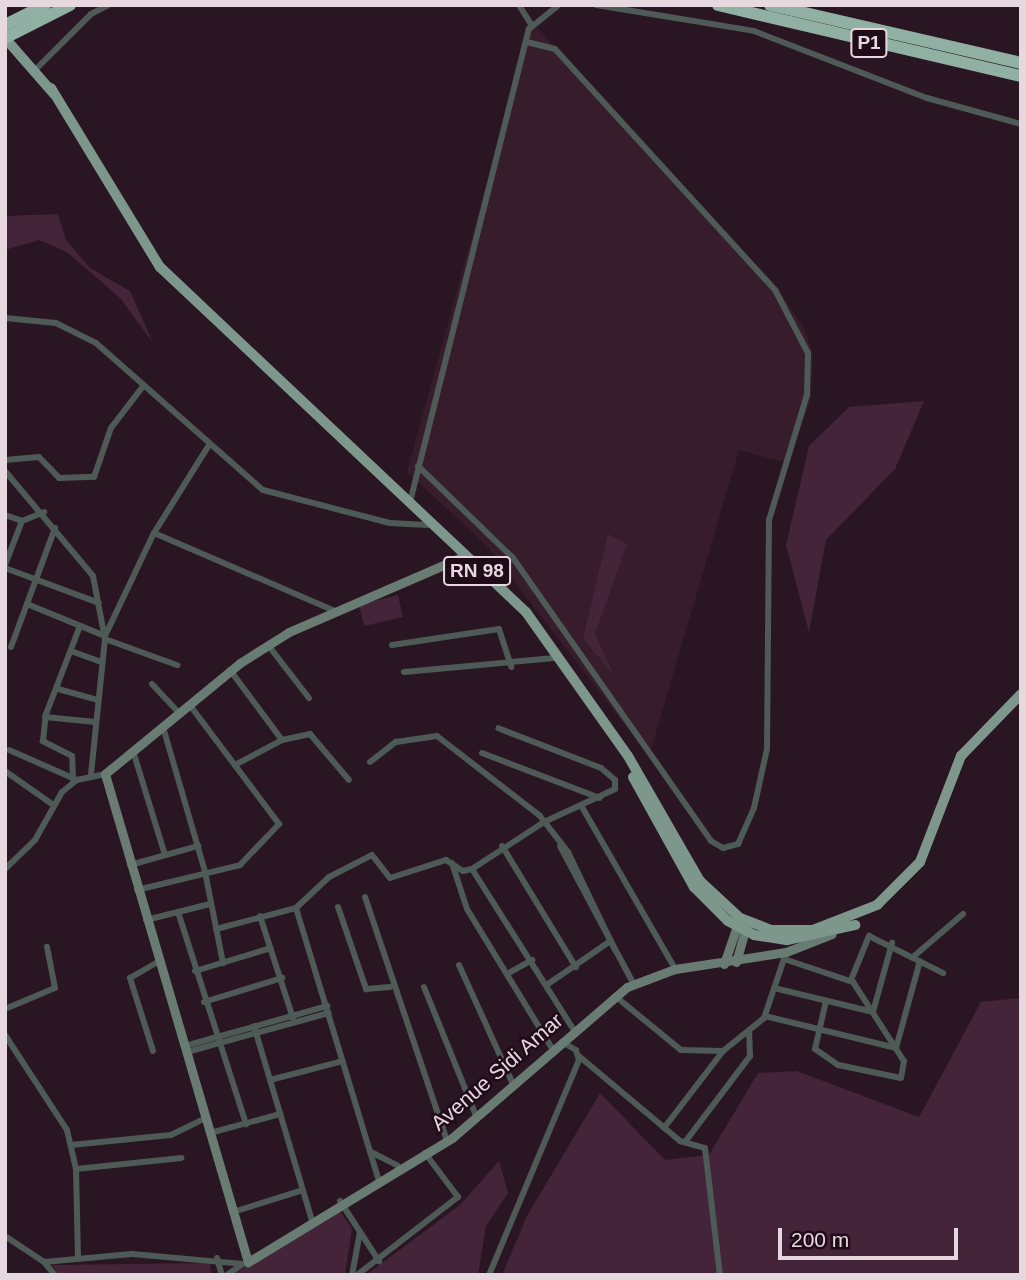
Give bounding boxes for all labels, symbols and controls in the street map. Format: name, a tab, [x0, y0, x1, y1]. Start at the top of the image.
road number: P1	[850, 28, 888, 58]
road number: RN 98	[442, 556, 512, 586]
street label: Avenue Sidi Amar	[425, 1007, 569, 1137]
scale bar	[781, 1214, 961, 1258]
text: 200 m	[791, 1228, 849, 1251]

